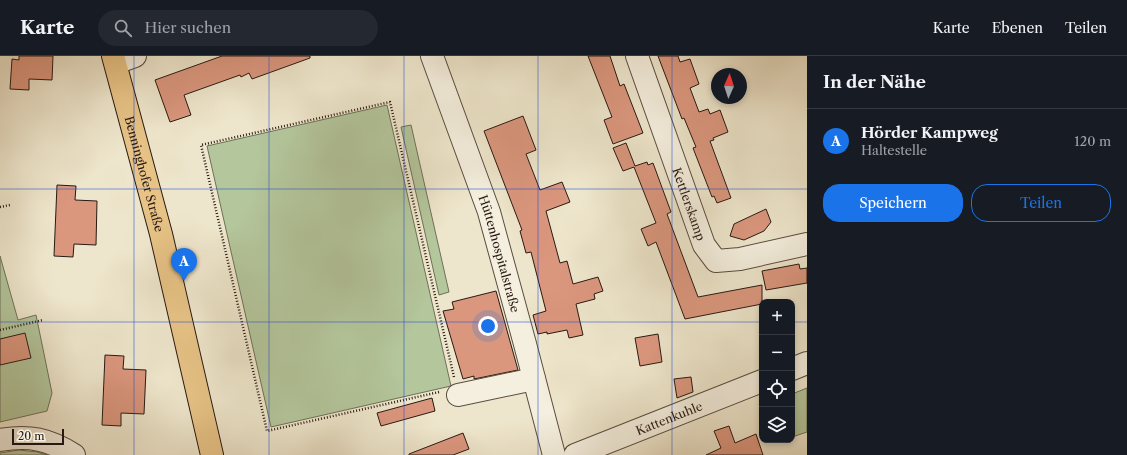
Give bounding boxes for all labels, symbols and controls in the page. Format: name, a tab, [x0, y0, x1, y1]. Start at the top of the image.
search box	[98, 10, 378, 46]
text: Karte	[20, 16, 74, 39]
icon: search	[112, 17, 134, 39]
text: Hier suchen	[144, 18, 231, 37]
text: Karte	[933, 19, 970, 37]
text: Ebenen	[992, 19, 1043, 37]
text: Teilen	[1065, 19, 1107, 37]
north arrow	[711, 68, 747, 104]
text: In der Nähe	[823, 72, 926, 92]
street label: Benninghofer Straße	[122, 114, 168, 234]
text: Hörder Kampweg	[861, 123, 998, 142]
text: A	[831, 133, 841, 149]
text: 120 m	[1074, 133, 1111, 149]
text: Haltestelle	[861, 142, 927, 158]
street label: Kettlerskamp	[670, 165, 709, 243]
button: Speichern	[823, 184, 963, 222]
button: Teilen	[971, 184, 1111, 222]
street label: Hüttenhospitalstraße	[476, 193, 524, 314]
pin: A	[171, 248, 197, 281]
map controls	[759, 299, 795, 443]
button: +	[759, 299, 795, 335]
your location	[478, 316, 498, 336]
button: −	[759, 335, 795, 371]
button: locate	[759, 371, 795, 407]
street label: Kattenkuhle	[633, 398, 705, 438]
button: layers	[759, 407, 795, 443]
scale bar	[12, 427, 64, 446]
text: 20 m	[18, 429, 44, 443]

